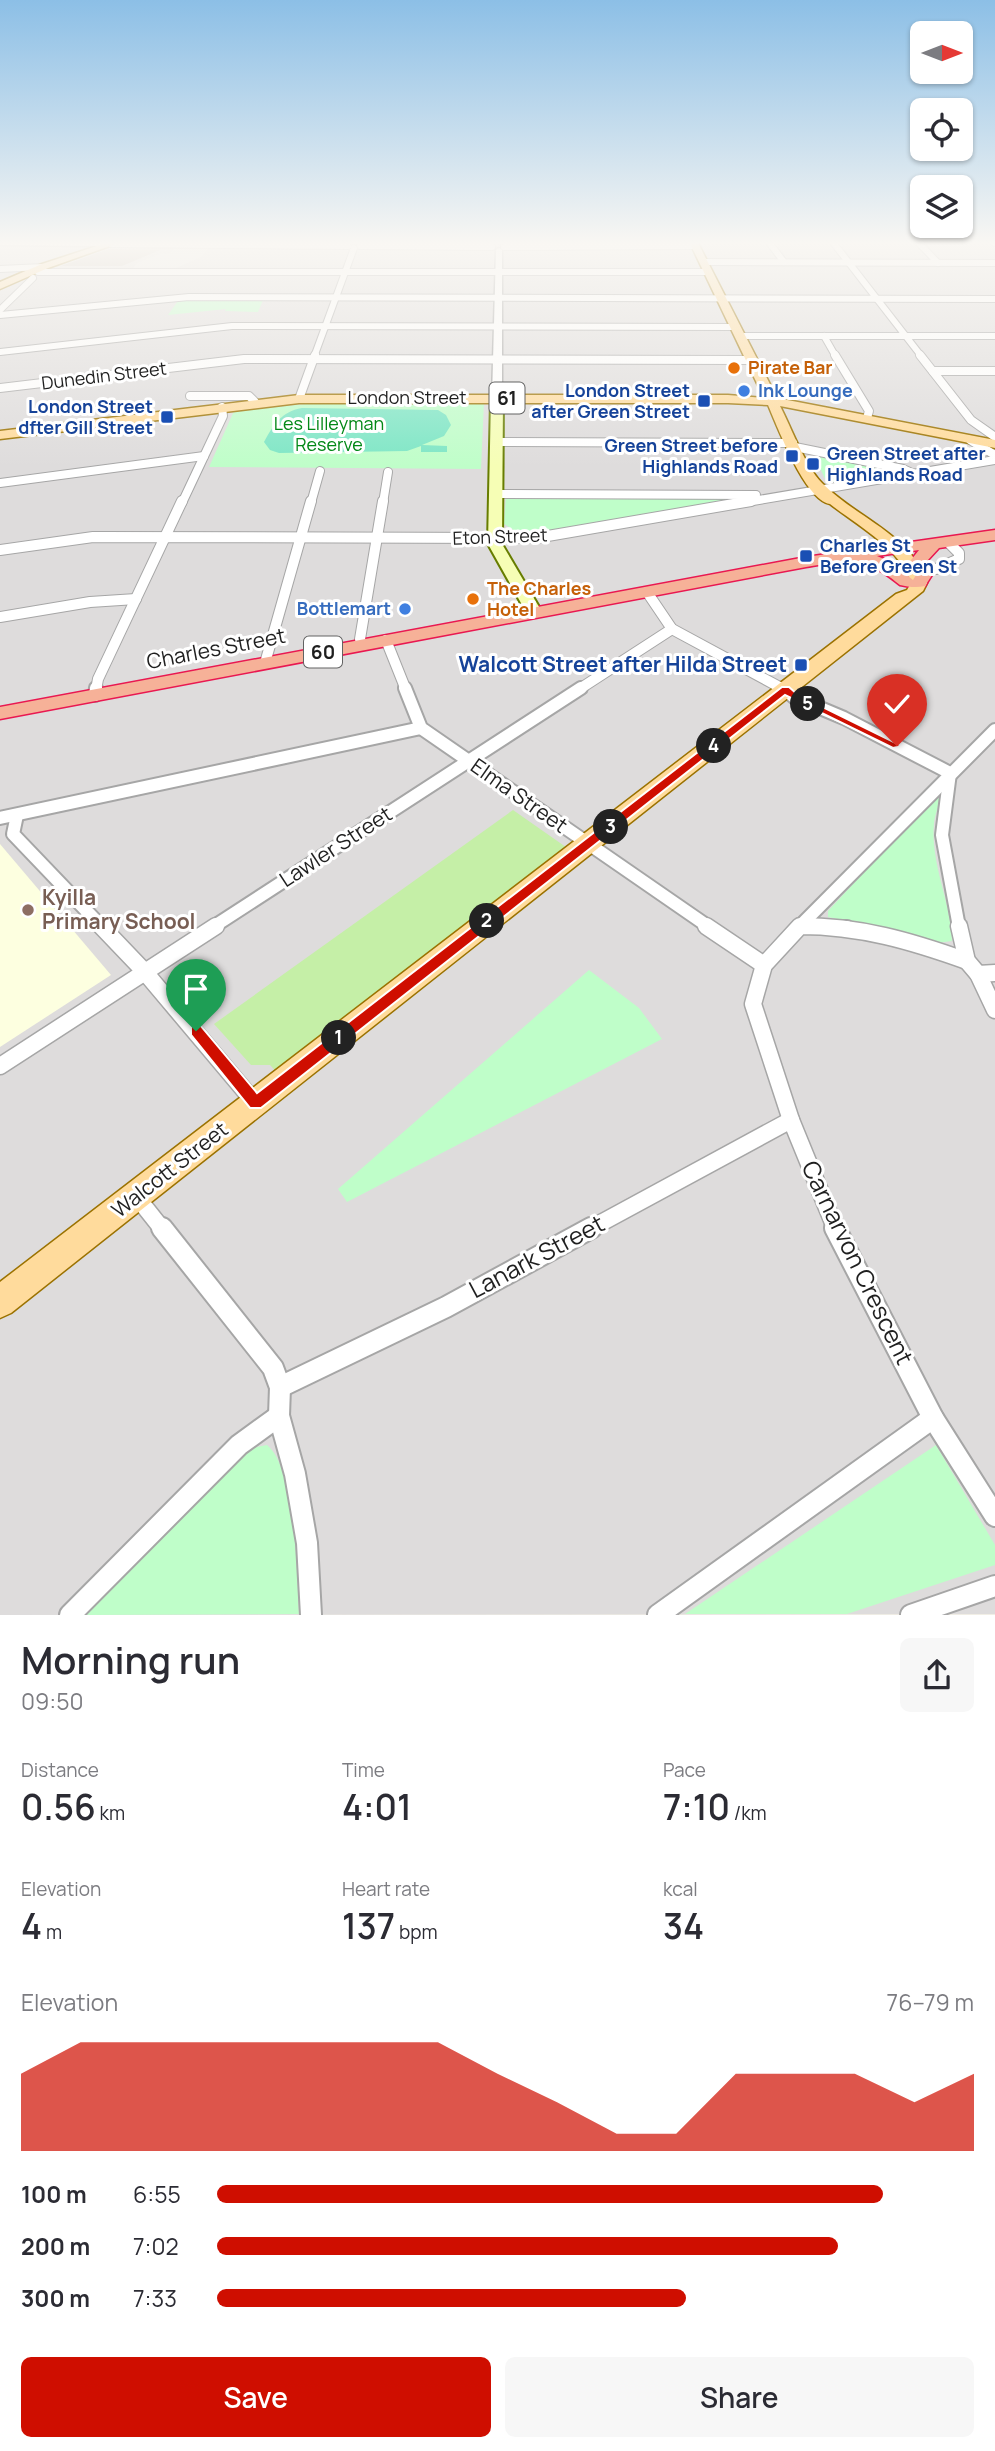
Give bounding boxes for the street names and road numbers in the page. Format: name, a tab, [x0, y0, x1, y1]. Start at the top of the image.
street label: Dunedin Street	[40, 355, 168, 395]
road number: 61	[490, 382, 524, 414]
street label: London Street	[348, 385, 466, 409]
street label: Eton Street	[452, 522, 548, 550]
street label: Charles Street	[144, 621, 288, 675]
road number: 60	[304, 636, 342, 667]
street label: Elma Street	[466, 752, 574, 839]
street label: Lawler Street	[274, 799, 397, 893]
street label: Walcott Street	[105, 1115, 233, 1223]
street label: Carnarvon Crescent	[795, 1155, 922, 1370]
street label: Lanark Street	[463, 1206, 610, 1305]

